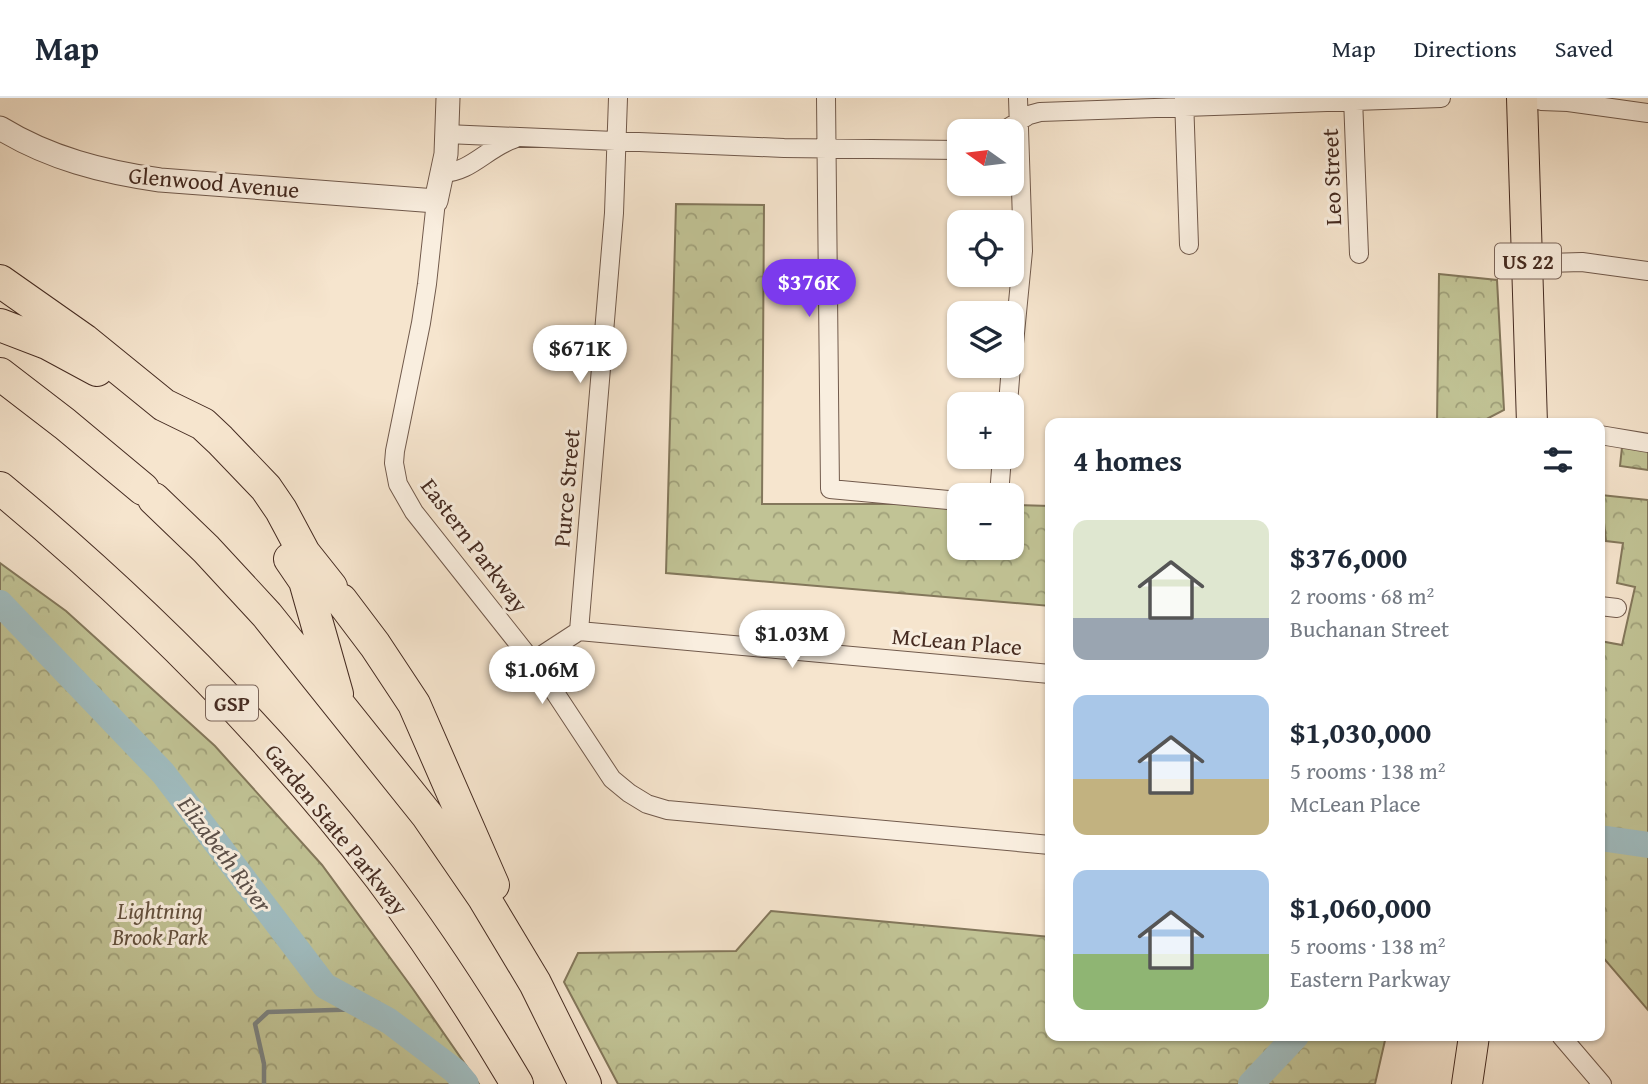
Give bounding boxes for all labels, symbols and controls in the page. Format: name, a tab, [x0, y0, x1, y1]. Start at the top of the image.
text: Map	[35, 24, 99, 72]
text: Map	[1332, 31, 1376, 66]
text: Directions	[1414, 31, 1517, 66]
text: Saved	[1555, 31, 1613, 66]
north arrow	[947, 119, 1024, 196]
map controls	[947, 119, 1024, 560]
street label: Leo Street	[1313, 128, 1349, 226]
street label: Glenwood Avenue	[127, 158, 301, 206]
button: locate	[947, 210, 1024, 287]
road number: US 22	[1495, 244, 1561, 278]
pin: $376K	[760, 260, 858, 319]
text: $376K	[778, 265, 840, 298]
button: layers	[947, 301, 1024, 378]
pin: $671K	[531, 326, 629, 385]
text: $671K	[549, 331, 611, 364]
button: +	[947, 392, 1024, 469]
street label: Purce Street	[544, 428, 588, 548]
text: 4 homes	[1073, 438, 1182, 482]
icon: filters	[1539, 441, 1577, 479]
street label: Eastern Parkway	[413, 471, 537, 620]
button: −	[947, 483, 1024, 560]
text: $376,000	[1290, 535, 1407, 579]
icon: home	[1129, 548, 1213, 632]
text: 2 rooms · 68 m²	[1290, 579, 1434, 612]
pin: $1.03M	[735, 610, 849, 670]
text: Buchanan Street	[1290, 612, 1449, 645]
text: $1.03M	[755, 616, 829, 649]
street label: McLean Place	[891, 619, 1023, 663]
pin: $1.06M	[485, 646, 599, 706]
text: $1.06M	[505, 652, 579, 685]
road number: GSP	[206, 686, 258, 720]
text: $1,030,000	[1290, 710, 1431, 754]
icon: home	[1129, 723, 1213, 807]
street label: Garden State Parkway	[258, 736, 417, 922]
text: 5 rooms · 138 m²	[1290, 754, 1445, 787]
text: McLean Place	[1290, 787, 1421, 820]
water label: Elizabeth River	[169, 788, 281, 920]
text: $1,060,000	[1290, 885, 1431, 929]
park label: Lightning Brook Park	[111, 894, 208, 953]
icon: home	[1129, 898, 1213, 982]
text: 5 rooms · 138 m²	[1290, 929, 1445, 962]
text: Eastern Parkway	[1290, 962, 1451, 995]

